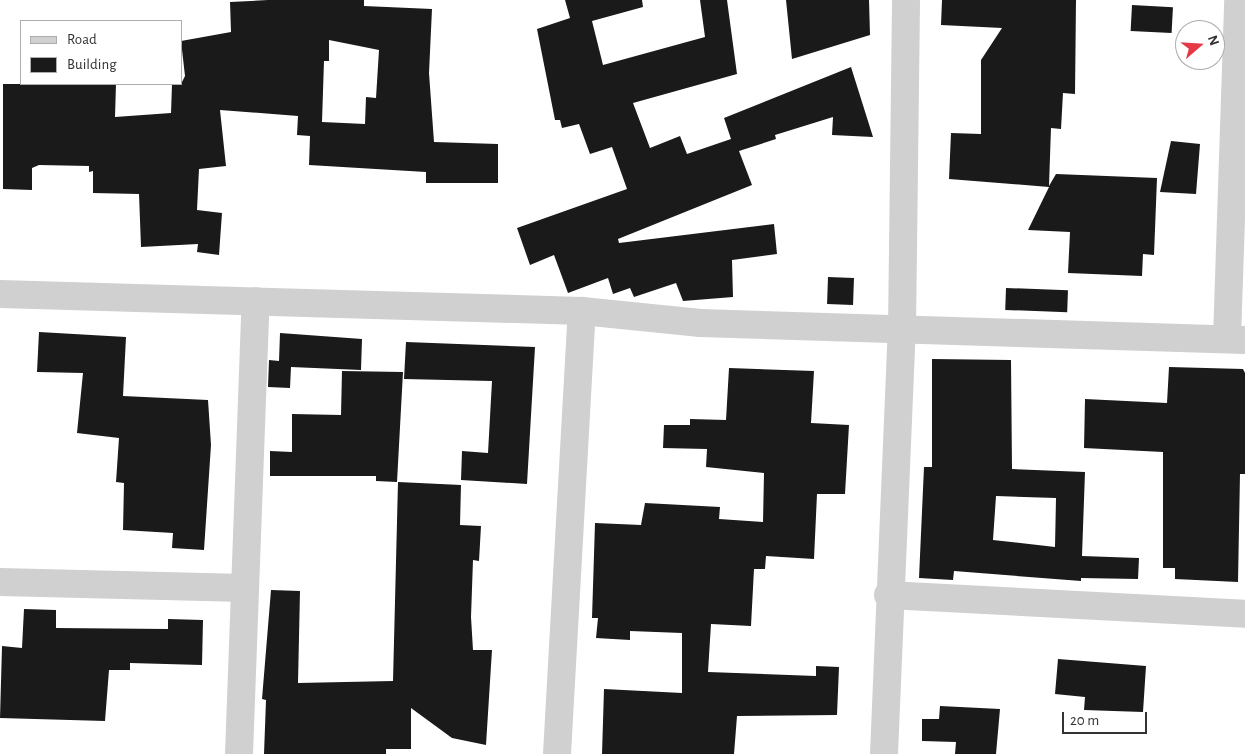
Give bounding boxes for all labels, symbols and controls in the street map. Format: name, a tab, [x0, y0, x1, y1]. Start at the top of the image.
legend	[20, 20, 182, 85]
north arrow	[1175, 20, 1225, 70]
text: Road	[67, 32, 97, 47]
text: N	[1205, 34, 1221, 47]
text: Building	[67, 57, 117, 72]
scale bar	[1065, 702, 1150, 734]
text: 20 m	[1070, 713, 1099, 728]

